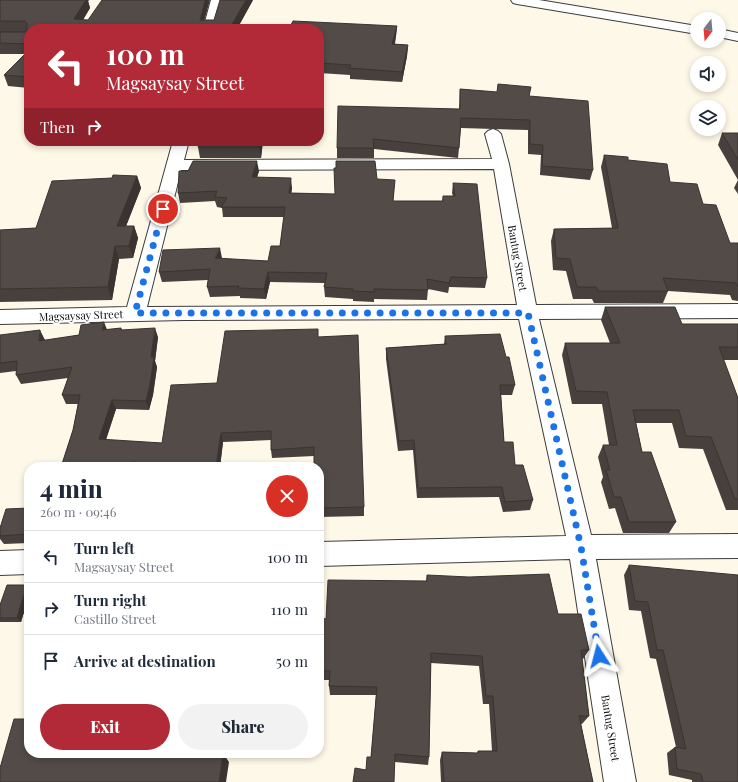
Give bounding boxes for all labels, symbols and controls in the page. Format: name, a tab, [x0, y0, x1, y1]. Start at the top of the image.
north arrow	[690, 12, 726, 48]
map controls	[690, 12, 726, 136]
text: 100 m	[106, 35, 185, 72]
icon: left	[40, 40, 92, 92]
button: sound	[690, 56, 726, 92]
text: Magsaysay Street	[106, 71, 244, 95]
button: layers	[690, 100, 726, 136]
icon: right	[83, 116, 105, 138]
text: Then	[40, 117, 75, 137]
pin	[146, 192, 180, 226]
icon: arrive	[152, 198, 174, 220]
street label: Bantug Street	[505, 224, 531, 293]
street label: Magsaysay Street	[39, 306, 124, 324]
text: 4 min	[40, 472, 103, 504]
button: close	[266, 475, 308, 517]
text: 260 m · 09:46	[40, 503, 116, 520]
text: Turn left	[74, 538, 135, 558]
icon: left	[40, 546, 62, 568]
text: 100 m	[267, 547, 308, 567]
text: Magsaysay Street	[74, 558, 174, 575]
text: Turn right	[74, 590, 147, 610]
icon: right	[40, 598, 62, 620]
text: 110 m	[271, 599, 308, 619]
text: Castillo Street	[74, 610, 156, 627]
position arrow	[578, 635, 620, 677]
icon: arrive	[40, 650, 62, 672]
text: Arrive at destination	[74, 651, 216, 671]
text: 50 m	[276, 651, 308, 671]
street label: Bantug Street	[598, 694, 624, 762]
button: Exit	[40, 704, 170, 750]
button: Share	[178, 704, 308, 750]

